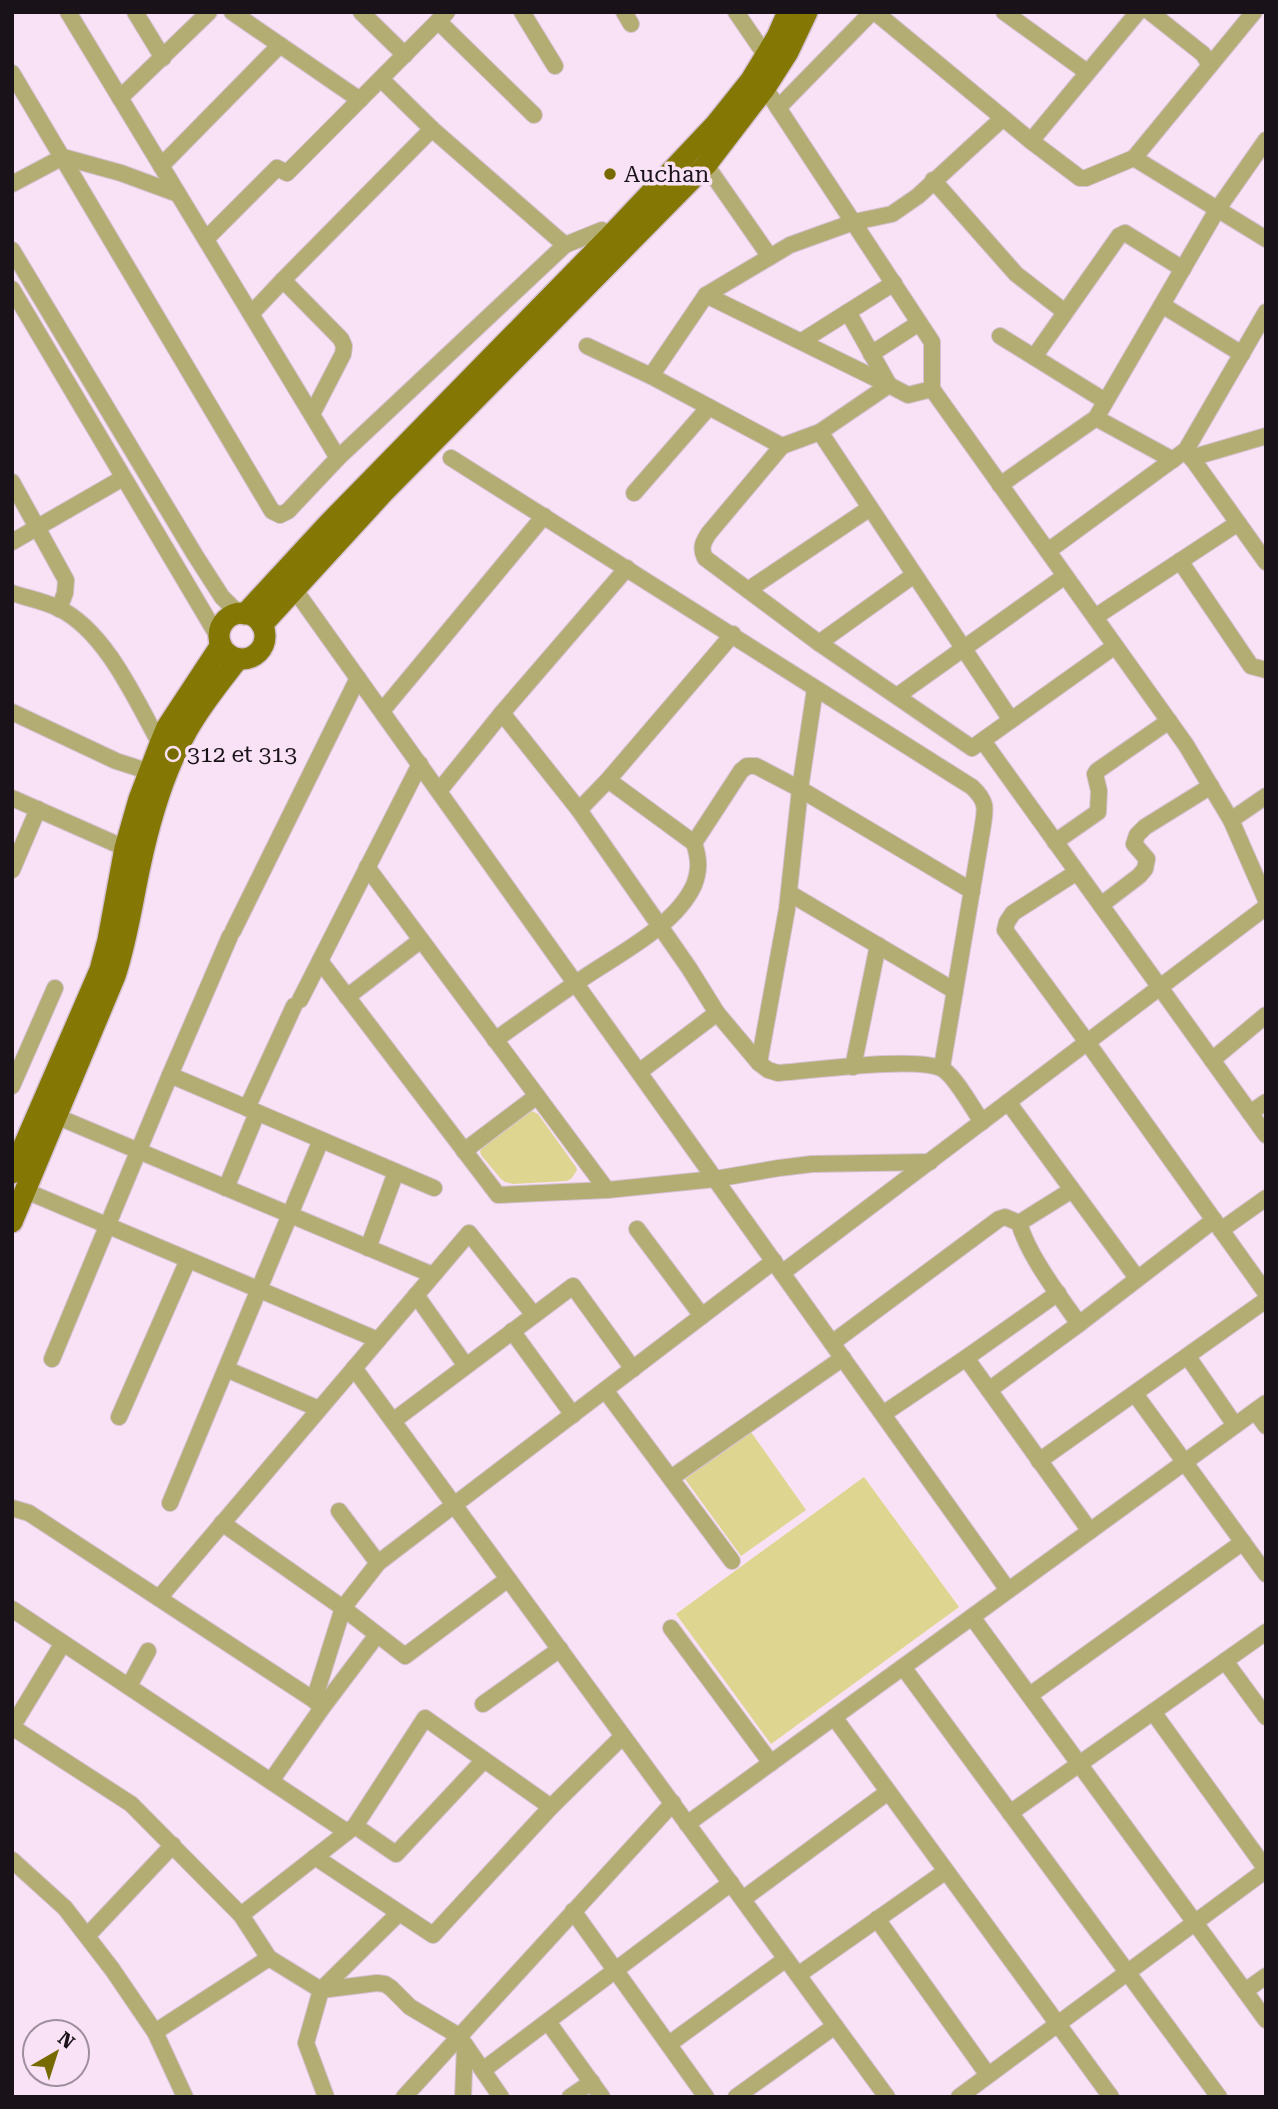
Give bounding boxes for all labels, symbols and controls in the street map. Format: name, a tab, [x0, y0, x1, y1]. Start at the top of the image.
place label: Auchan	[624, 161, 709, 188]
marker: Auchan	[602, 166, 618, 182]
place label: 312 et 313	[187, 741, 297, 768]
marker: 312 et 313	[165, 746, 181, 762]
north arrow	[21, 2018, 91, 2088]
text: N	[53, 2027, 80, 2054]

